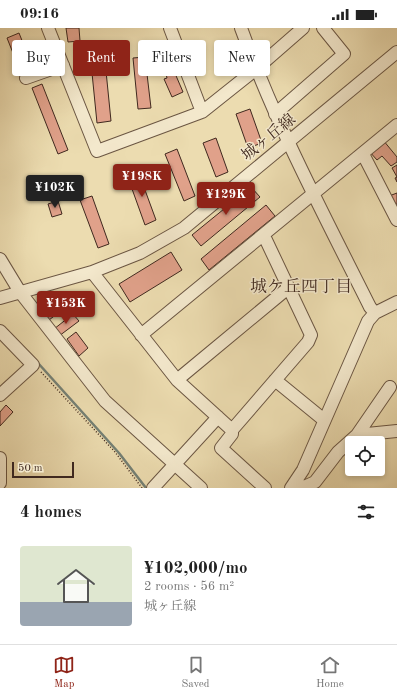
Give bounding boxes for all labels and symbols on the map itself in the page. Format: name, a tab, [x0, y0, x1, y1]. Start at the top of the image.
street label: 城ヶ丘線	[238, 110, 299, 164]
pin: ¥198K	[114, 164, 170, 198]
pin: ¥102K	[27, 175, 83, 209]
pin: ¥129K	[198, 182, 254, 216]
district label: 城ケ丘四丁目	[250, 277, 352, 296]
pin: ¥153K	[38, 291, 94, 325]
scale bar	[12, 460, 74, 479]

